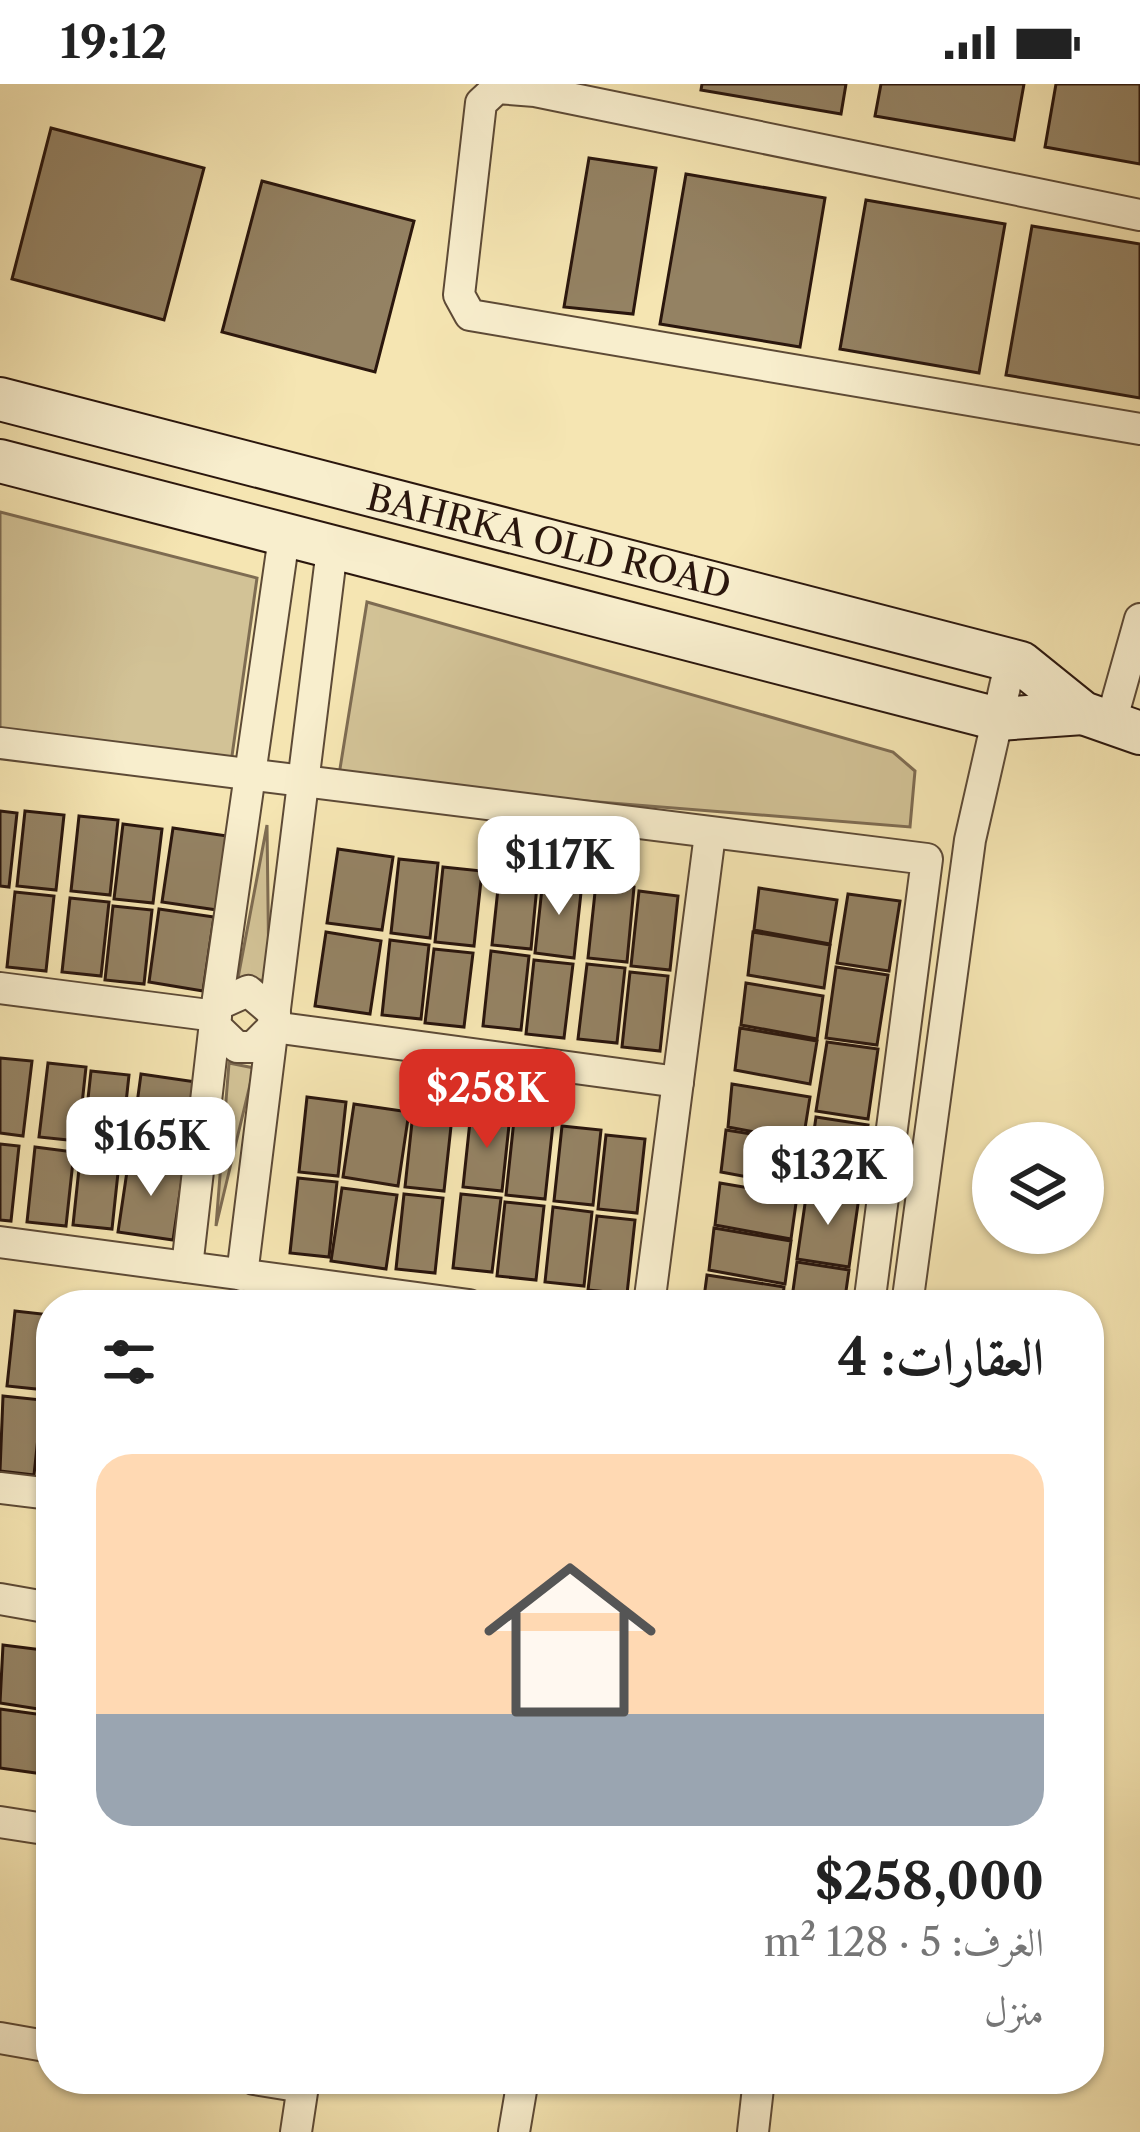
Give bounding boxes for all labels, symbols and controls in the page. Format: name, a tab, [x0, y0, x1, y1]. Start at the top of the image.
text: 19:12	[60, 14, 167, 70]
street label: BAHRKA OLD ROAD	[362, 474, 736, 608]
pin: $117K	[475, 816, 643, 918]
text: $117K	[505, 831, 613, 879]
pin: $258K	[403, 1049, 571, 1151]
text: $258K	[426, 1064, 548, 1112]
pin: $165K	[67, 1097, 235, 1199]
text: $165K	[93, 1112, 209, 1160]
map controls	[972, 1122, 1104, 1254]
button: layers	[972, 1122, 1104, 1254]
pin: $132K	[744, 1126, 912, 1228]
text: $132K	[770, 1141, 886, 1189]
text: العقارات: 4	[838, 1326, 1044, 1388]
icon: filters	[96, 1329, 162, 1395]
icon: home	[462, 1532, 678, 1748]
text: $258,000	[815, 1850, 1044, 1912]
text: الغرف: 5 · 128 m²	[764, 1918, 1044, 1966]
text: منزل	[984, 1987, 1044, 2035]

